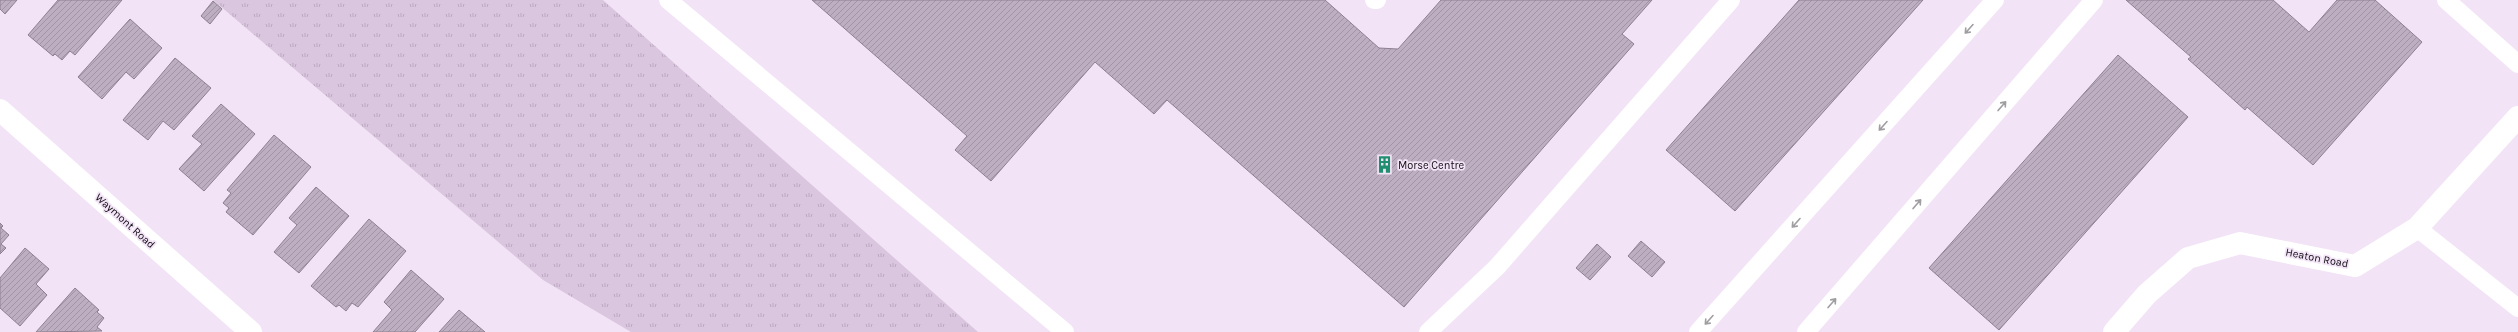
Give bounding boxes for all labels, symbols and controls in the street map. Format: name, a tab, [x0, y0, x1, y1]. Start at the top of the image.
one-way arrow	[1965, 24, 1974, 34]
one-way arrow	[1997, 101, 2007, 111]
one-way arrow	[1878, 121, 1887, 131]
building icon: Morse Centre	[1375, 155, 1395, 175]
place label: Morse Centre	[1398, 159, 1464, 172]
street label: Waymont Road	[93, 191, 157, 251]
one-way arrow	[1912, 199, 1921, 210]
one-way arrow	[1791, 218, 1801, 228]
street label: Heaton Road	[2284, 246, 2350, 270]
one-way arrow	[1827, 297, 1836, 308]
one-way arrow	[1705, 315, 1714, 325]

